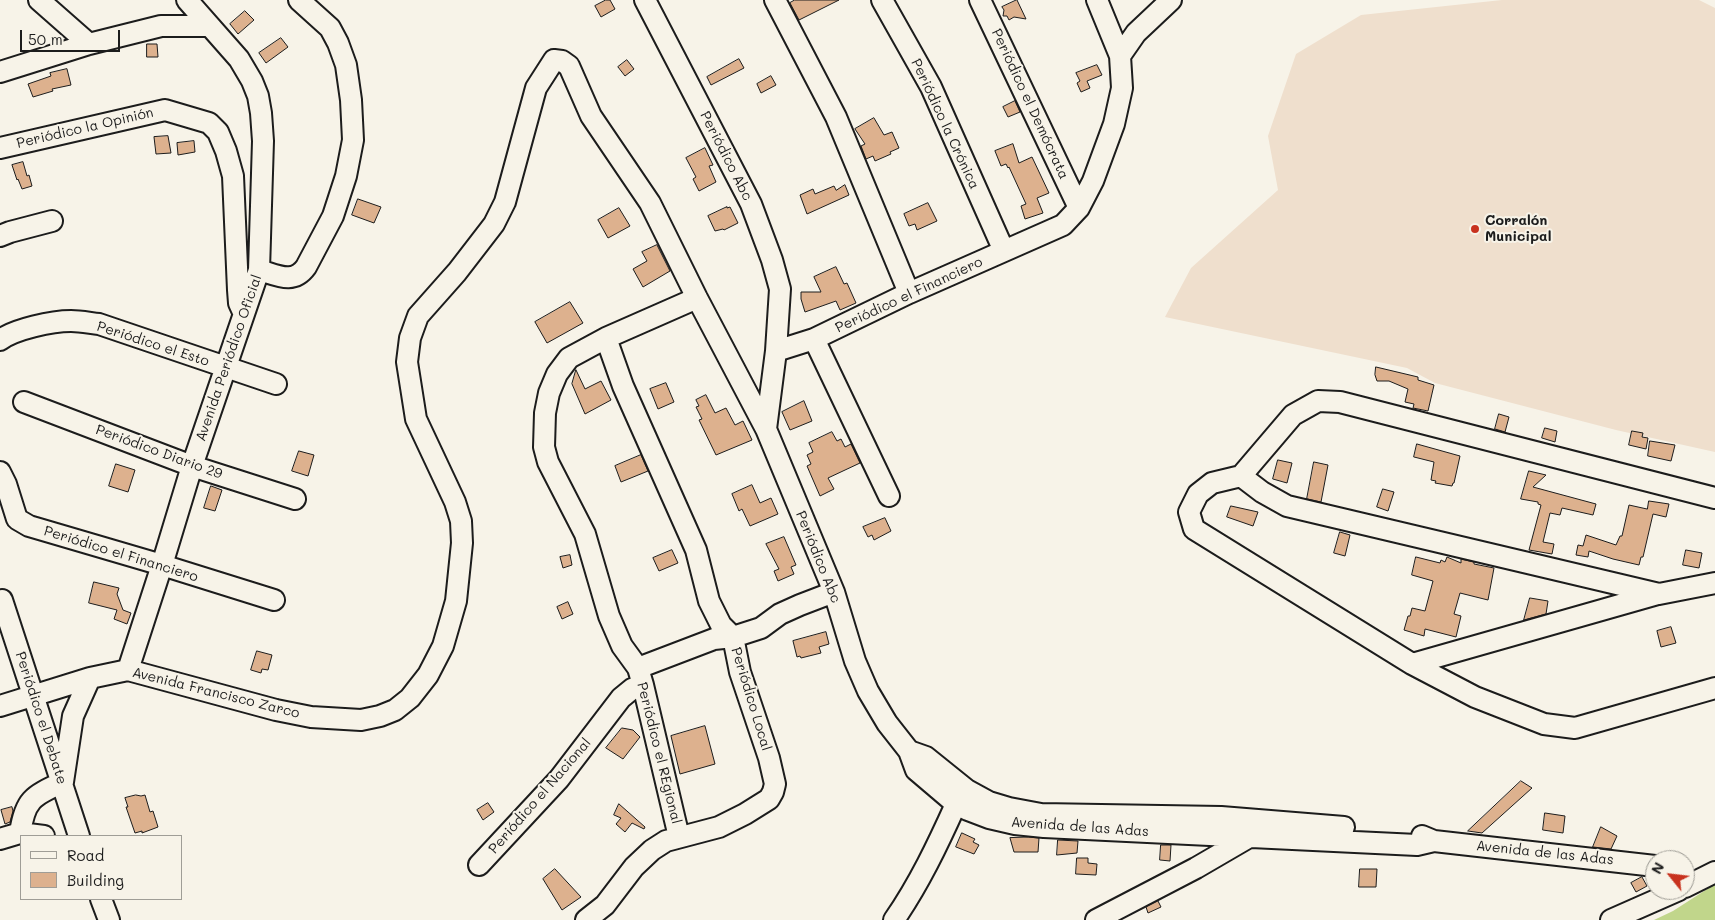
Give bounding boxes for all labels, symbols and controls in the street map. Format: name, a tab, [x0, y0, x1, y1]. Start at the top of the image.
scale bar	[22, 20, 122, 52]
street label: Periódico el Demócrata	[988, 26, 1072, 182]
text: 50 m	[28, 29, 63, 49]
street label: Periódico la Crónica	[907, 56, 983, 192]
street label: Periódico la Opinión	[15, 104, 155, 152]
street label: Periódico Abc	[696, 109, 756, 203]
place label: Corralón Municipal	[1485, 213, 1551, 246]
marker: Corralón Municipal	[1469, 223, 1481, 235]
street label: Periódico el Financiero	[833, 253, 985, 337]
street label: Avenida Periódico Oficial	[193, 273, 265, 443]
street label: Periódico el Esto	[95, 318, 211, 370]
street label: Periódico Diario 29	[93, 421, 225, 483]
street label: Periódico Abc	[792, 508, 844, 606]
street label: Periódico el Financiero	[42, 523, 200, 585]
street label: Periódico Local	[727, 645, 775, 753]
street label: Periódico el Debate	[12, 650, 70, 786]
street label: Avenida Francisco Zarco	[131, 664, 301, 722]
street label: Periódico el REgional	[633, 680, 685, 826]
street label: Periódico el Nacional	[485, 735, 595, 857]
street label: Avenida de las Adas	[1011, 814, 1149, 840]
legend	[20, 835, 182, 900]
street label: Avenida de las Adas	[1475, 837, 1615, 869]
text: Road	[67, 845, 104, 865]
north arrow	[1645, 850, 1695, 900]
text: N	[1646, 859, 1668, 877]
text: Building	[67, 870, 124, 890]

